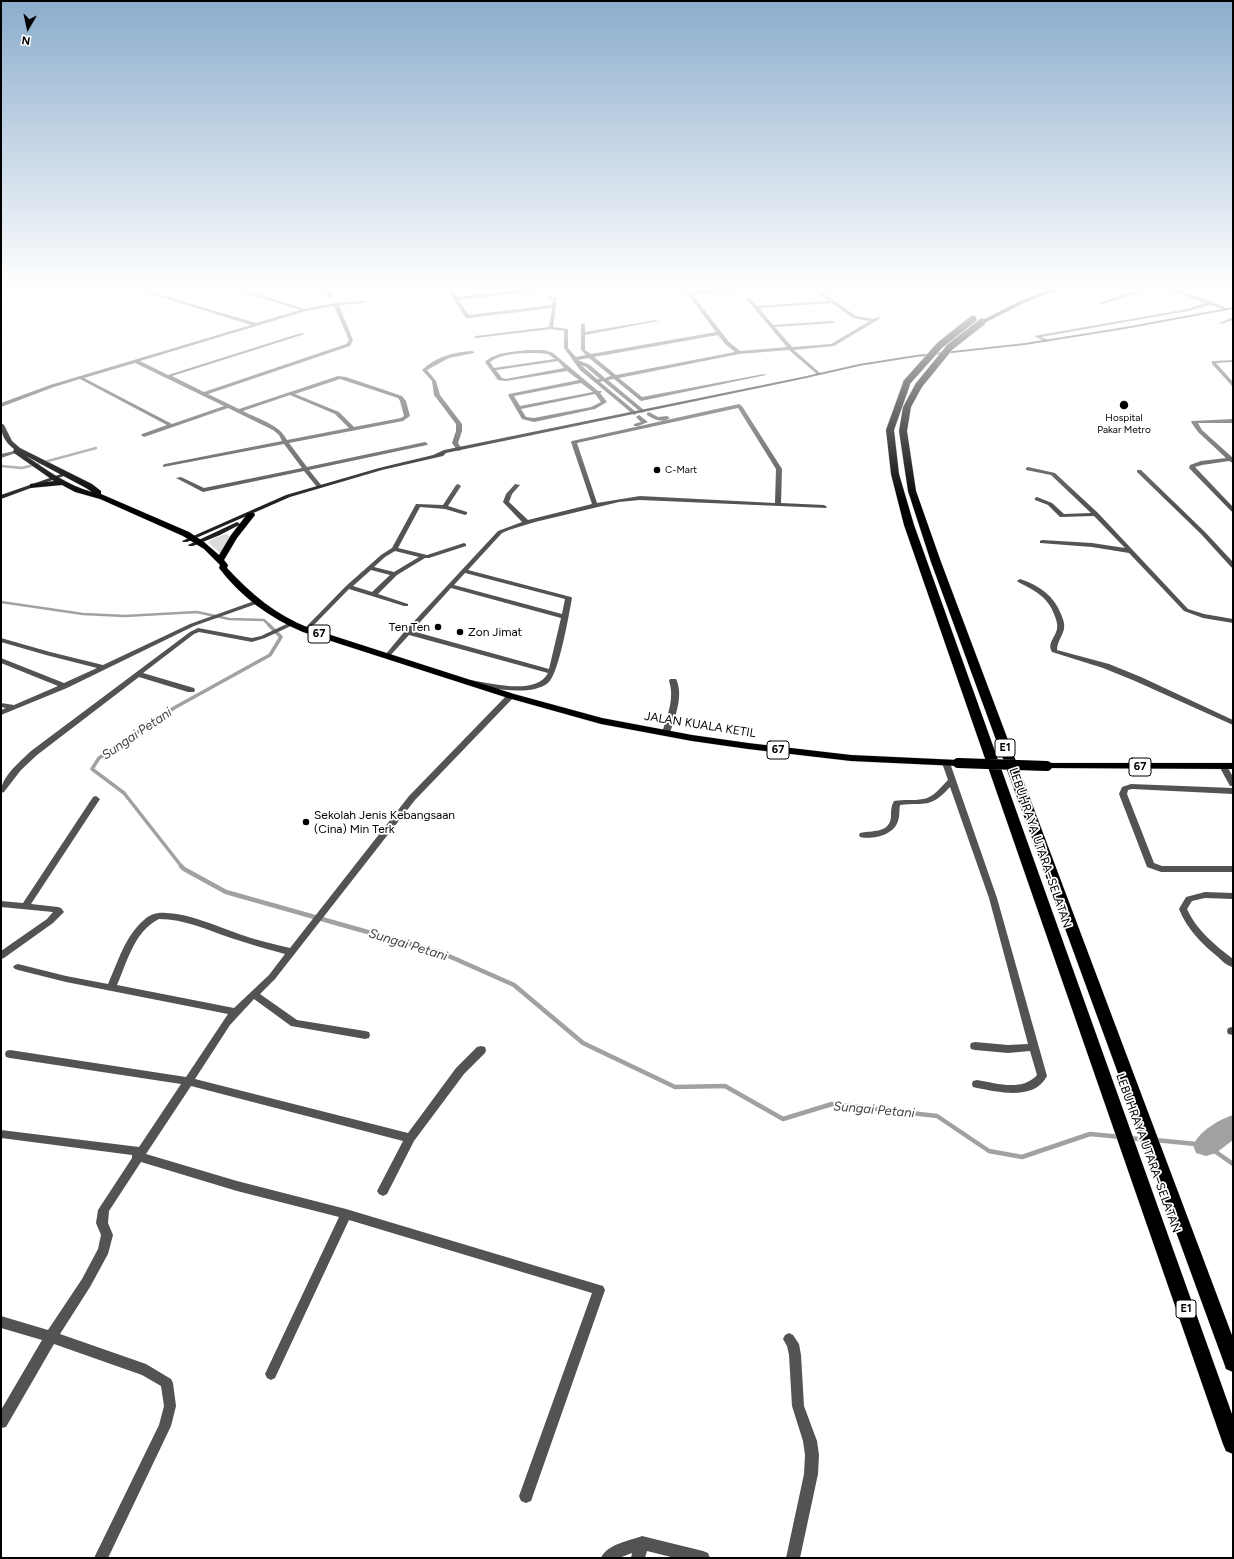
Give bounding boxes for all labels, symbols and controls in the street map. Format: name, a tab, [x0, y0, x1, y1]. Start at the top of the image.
north arrow	[8, 8, 48, 48]
text: N	[21, 33, 31, 47]
marker: Hospital Pakar Metro	[1118, 399, 1130, 411]
place label: Hospital Pakar Metro	[1097, 412, 1151, 436]
place label: C-Mart	[665, 464, 697, 476]
marker: C-Mart	[652, 465, 662, 475]
place label: Ten Ten	[389, 620, 430, 634]
marker: Ten Ten	[433, 622, 443, 632]
road number: 67	[308, 625, 330, 643]
place label: Zon Jimat	[468, 625, 522, 639]
marker: Zon Jimat	[455, 627, 465, 637]
water label: Sungai Petani	[99, 705, 175, 763]
street label: JALAN KUALA KETIL	[643, 709, 757, 741]
road number: E1	[995, 739, 1015, 757]
road number: 67	[767, 741, 789, 759]
road number: 67	[1129, 758, 1151, 776]
street label: LEBUHRAYA UTARA–SELATAN	[1006, 766, 1074, 930]
place label: Sekolah Jenis Kebangsaan (Cina) Min Terk	[314, 808, 455, 836]
marker: Sekolah Jenis Kebangsaan (Cina) Min Terk	[301, 817, 311, 827]
water label: Sungai Petani	[367, 926, 449, 964]
street label: LEBUHRAYA UTARA–SELATAN	[1112, 1071, 1184, 1235]
water label: Sungai Petani	[833, 1099, 915, 1121]
road number: E1	[1176, 1300, 1196, 1318]

